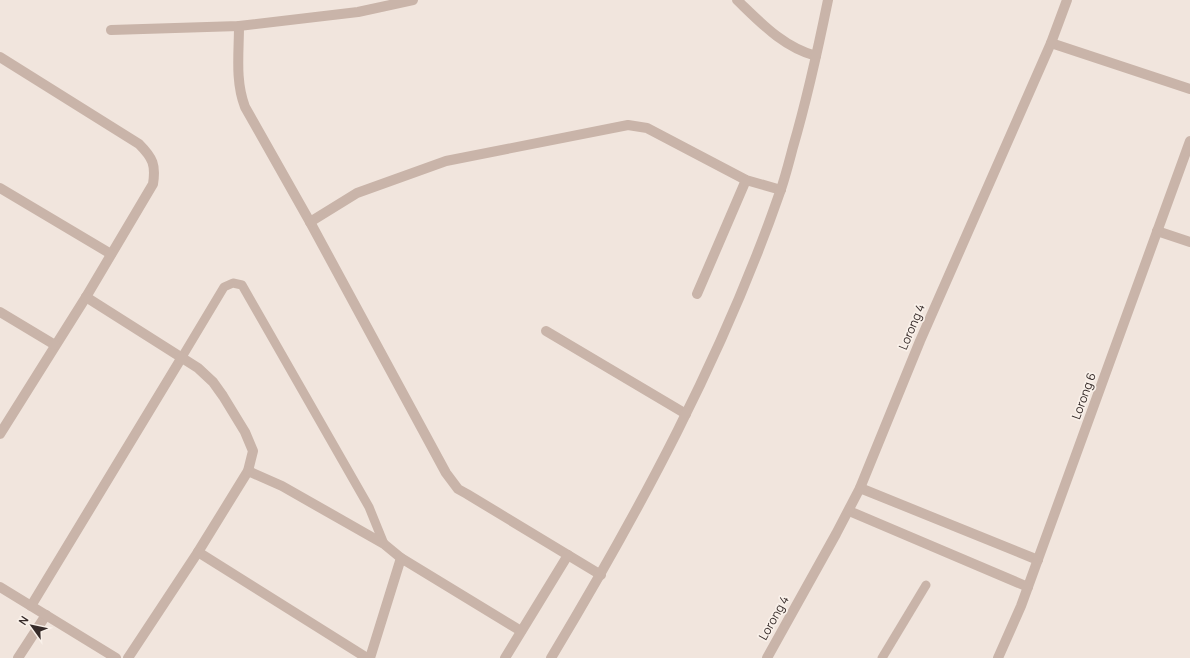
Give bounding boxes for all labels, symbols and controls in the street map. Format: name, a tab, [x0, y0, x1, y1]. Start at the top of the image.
street label: Lorong 4	[894, 301, 929, 352]
street label: Lorong 6	[1067, 370, 1100, 422]
street label: Lorong 4	[754, 593, 793, 643]
north arrow	[12, 606, 52, 646]
text: N	[15, 613, 32, 628]

